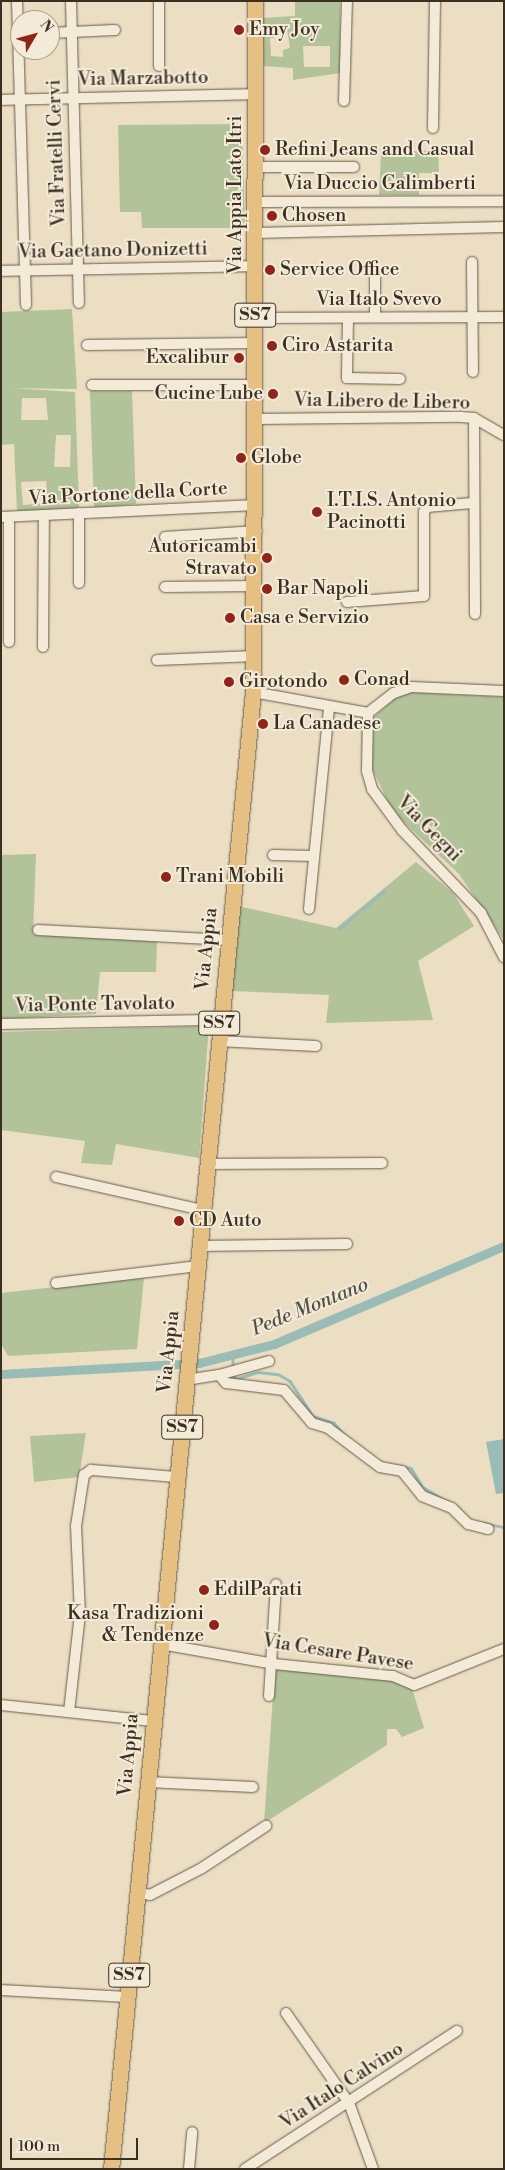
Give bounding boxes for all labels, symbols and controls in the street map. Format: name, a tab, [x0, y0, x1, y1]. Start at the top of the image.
north arrow	[10, 10, 60, 60]
text: N	[36, 17, 57, 36]
place label: Emy Joy	[249, 19, 319, 41]
marker: Emy Joy	[233, 24, 245, 36]
street label: Via Marzabotto	[77, 66, 209, 92]
street label: Via Fratelli Cervi	[43, 79, 71, 227]
street label: Via Appia Lato Itri	[225, 115, 247, 275]
place label: Refini Jeans and Casual	[275, 139, 474, 161]
marker: Refini Jeans and Casual	[259, 144, 271, 156]
street label: Via Duccio Galimberti	[284, 173, 476, 195]
place label: Chosen	[282, 205, 346, 227]
marker: Chosen	[266, 210, 278, 222]
street label: Via Gaetano Donizetti	[18, 238, 208, 264]
place label: Service Office	[280, 259, 399, 281]
marker: Service Office	[264, 264, 276, 276]
street label: Via Italo Svevo	[316, 289, 442, 311]
road number: SS7	[234, 300, 276, 330]
place label: Ciro Astarita	[282, 335, 393, 357]
marker: Ciro Astarita	[266, 340, 278, 352]
place label: Excalibur	[146, 347, 229, 369]
marker: Excalibur	[233, 352, 245, 364]
place label: Cucine Lube	[155, 383, 263, 405]
marker: Cucine Lube	[267, 388, 279, 400]
street label: Via Libero de Libero	[294, 389, 470, 415]
place label: Globe	[251, 447, 302, 469]
marker: Globe	[235, 452, 247, 464]
street label: Via Portone della Corte	[28, 477, 228, 511]
place label: I.T.I.S. Antonio Pacinotti	[327, 490, 456, 534]
marker: I.T.I.S. Antonio Pacinotti	[311, 506, 323, 518]
place label: Autoricambi Stravato	[148, 536, 257, 580]
marker: Autoricambi Stravato	[261, 552, 273, 564]
place label: Bar Napoli	[277, 578, 369, 600]
marker: Bar Napoli	[261, 583, 273, 595]
place label: Casa e Servizio	[240, 607, 369, 629]
marker: Casa e Servizio	[224, 612, 236, 624]
place label: Conad	[354, 669, 409, 691]
place label: Girotondo	[239, 671, 328, 693]
marker: Conad	[338, 674, 350, 686]
marker: Girotondo	[223, 676, 235, 688]
place label: La Canadese	[273, 713, 381, 735]
marker: La Canadese	[257, 718, 269, 730]
street label: Via Gegni	[392, 791, 466, 867]
place label: Trani Mobili	[176, 866, 284, 888]
marker: Trani Mobili	[160, 871, 172, 883]
street label: Via Appia	[191, 906, 223, 992]
street label: Via Ponte Tavolato	[15, 992, 175, 1018]
road number: SS7	[198, 1008, 240, 1038]
place label: CD Auto	[189, 1210, 262, 1232]
marker: CD Auto	[173, 1215, 185, 1227]
water label: Pede Montano	[248, 1273, 372, 1341]
street label: Via Appia	[153, 1309, 185, 1395]
road number: SS7	[161, 1411, 203, 1442]
place label: EdilParati	[214, 1579, 302, 1601]
marker: EdilParati	[198, 1584, 210, 1596]
place label: Kasa Tradizioni & Tendenze	[67, 1603, 204, 1647]
marker: Kasa Tradizioni & Tendenze	[208, 1619, 220, 1631]
street label: Via Cesare Pavese	[261, 1630, 415, 1676]
street label: Via Appia	[114, 1713, 144, 1797]
road number: SS7	[108, 1960, 150, 1990]
street label: Via Italo Calvino	[276, 2038, 408, 2134]
scale bar	[12, 2128, 140, 2160]
text: 100 m	[18, 2137, 60, 2156]

